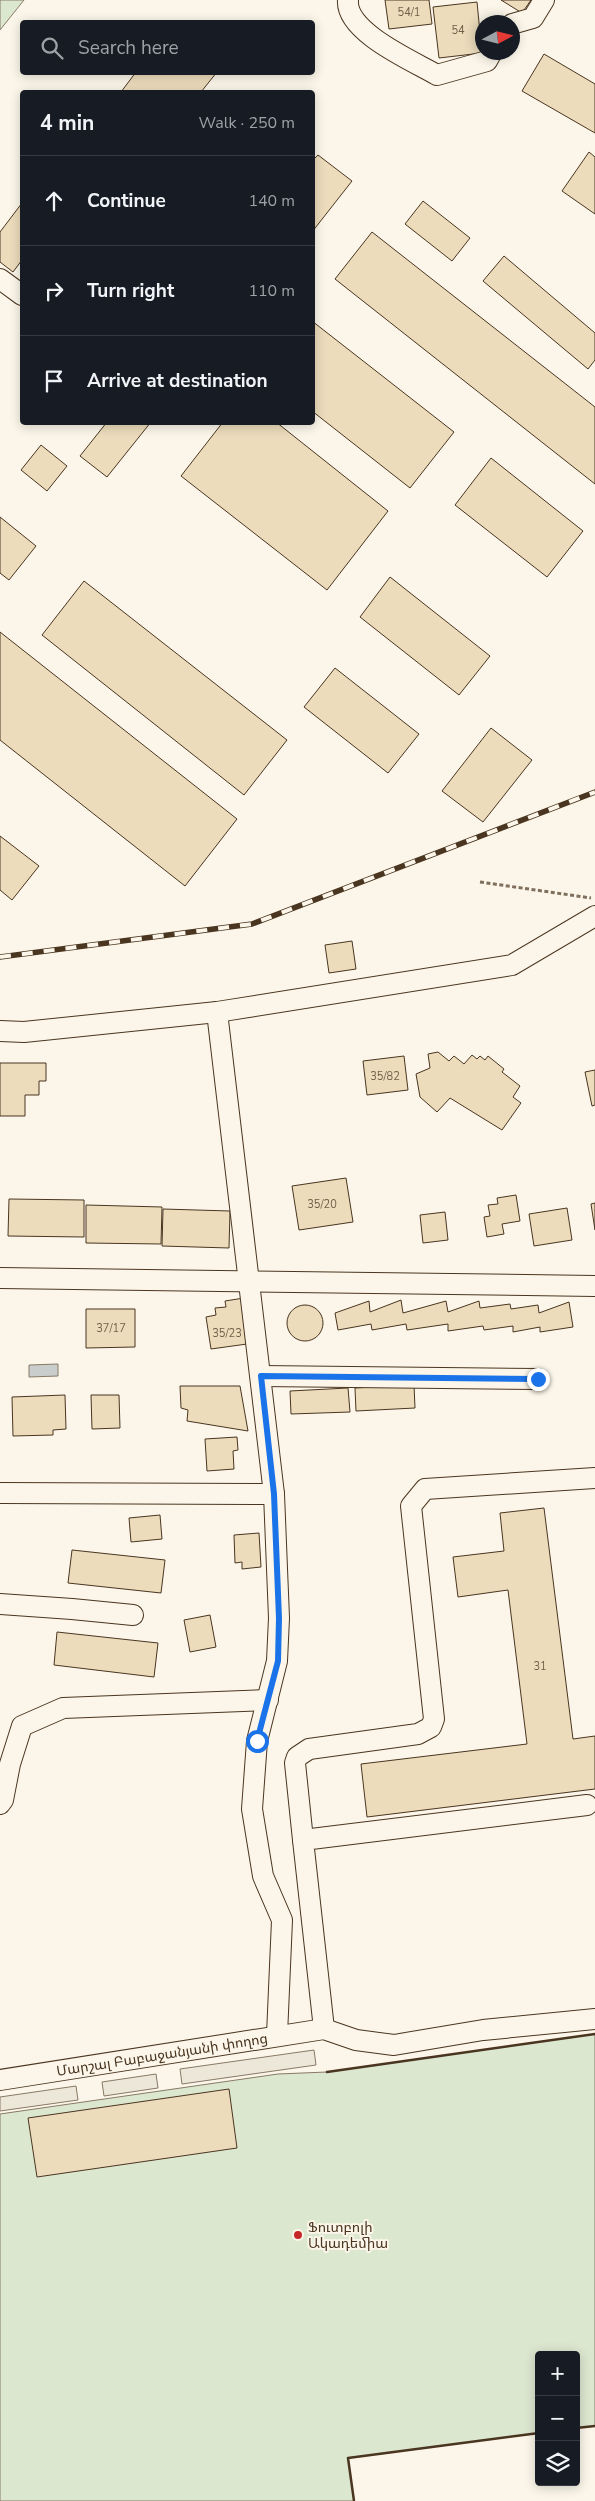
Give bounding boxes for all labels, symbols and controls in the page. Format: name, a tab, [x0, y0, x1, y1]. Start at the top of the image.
house number: 54/1	[398, 5, 420, 20]
north arrow	[475, 15, 520, 60]
search box	[20, 20, 315, 75]
house number: 54	[451, 23, 465, 38]
icon: search	[38, 34, 66, 62]
text: Search here	[78, 35, 179, 61]
text: 4 min	[40, 109, 94, 137]
text: Walk · 250 m	[199, 112, 295, 134]
icon: ahead	[40, 187, 68, 215]
text: Continue	[87, 188, 166, 214]
text: 140 m	[248, 190, 295, 212]
icon: right	[40, 277, 68, 305]
text: Turn right	[87, 278, 174, 304]
text: 110 m	[248, 280, 295, 302]
icon: arrive	[40, 367, 68, 395]
text: Arrive at destination	[87, 368, 268, 394]
house number: 35/82	[370, 1069, 400, 1084]
house number: 35/20	[307, 1197, 337, 1212]
house number: 37/17	[96, 1321, 126, 1336]
house number: 35/23	[212, 1326, 242, 1341]
route end	[527, 1368, 550, 1391]
house number: 31	[533, 1659, 547, 1674]
route start	[246, 1730, 269, 1753]
street label: Մարշալ Բաբաջանյանի փողոց	[55, 2029, 269, 2080]
place label: Ֆուտբոլի Ակադեմիա	[308, 2218, 388, 2253]
marker: Ֆուտբոլի Ակադեմիա	[292, 2229, 304, 2241]
map controls	[535, 2351, 580, 2486]
button: +	[535, 2351, 580, 2396]
button: −	[535, 2396, 580, 2441]
button: layers	[535, 2441, 580, 2486]

